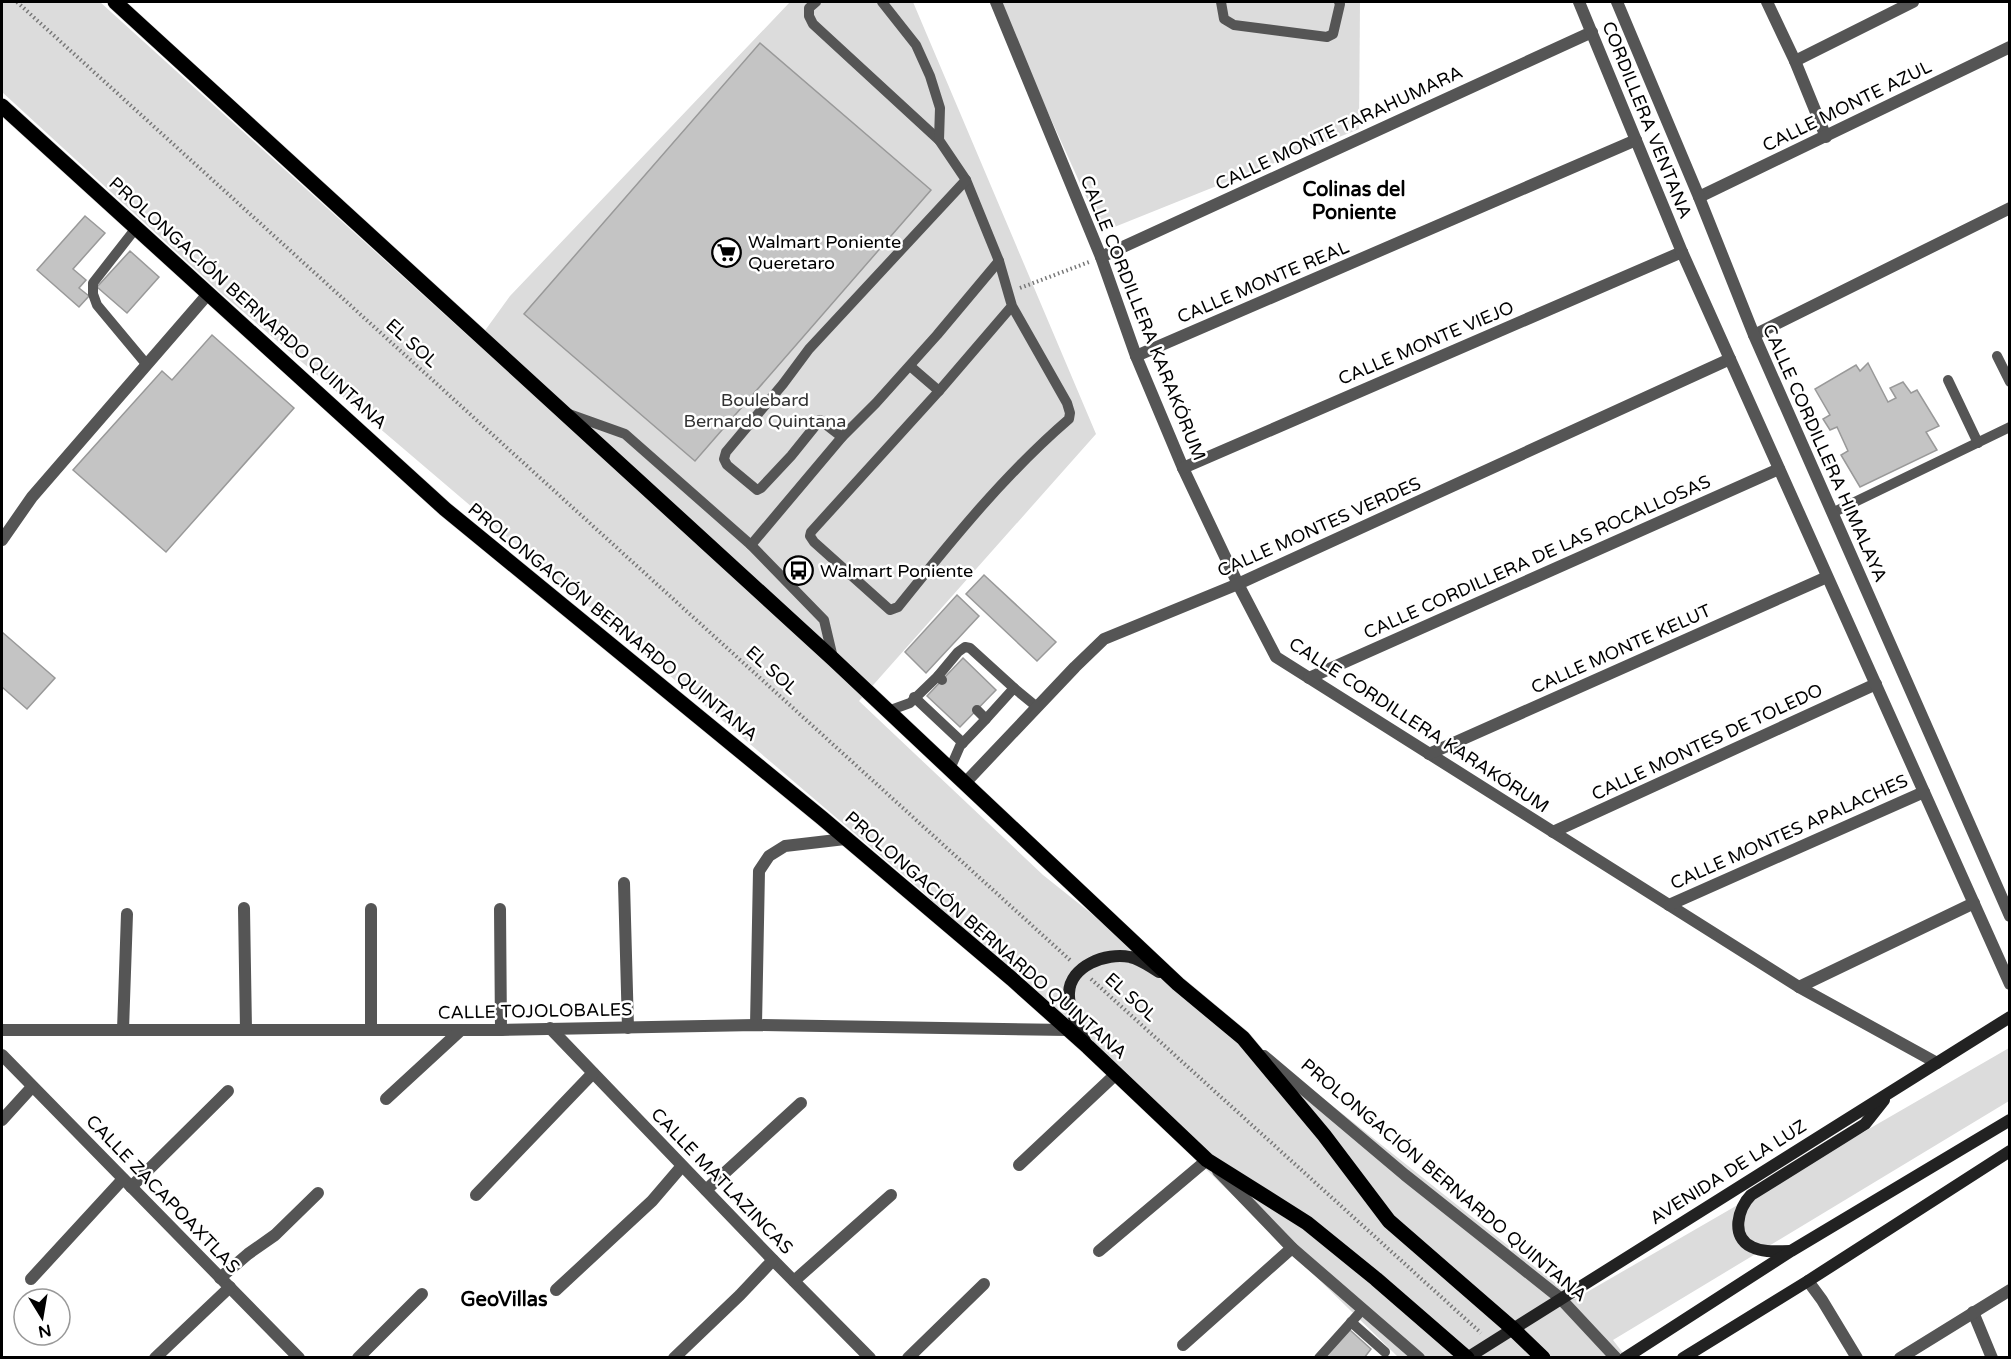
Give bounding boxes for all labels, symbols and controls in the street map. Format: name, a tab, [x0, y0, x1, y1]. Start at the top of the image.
street label: CORDILLERA VENTANA	[1597, 18, 1697, 222]
street label: CALLE MONTE AZUL	[1759, 55, 1936, 157]
street label: CALLE MONTE TARAHUMARA	[1212, 61, 1466, 195]
street label: PROLONGACIÓN BERNARDO QUINTANA	[104, 172, 392, 434]
street label: CALLE CORDILLERA KARAKÓRUM	[1076, 172, 1210, 464]
district label: Colinas del Poniente	[1303, 178, 1405, 225]
place label: Walmart Poniente Queretaro	[748, 231, 901, 274]
supermarket icon: Walmart Poniente Queretaro	[711, 236, 743, 268]
street label: CALLE MONTE REAL	[1174, 236, 1353, 328]
street label: CALLE MONTE VIEJO	[1335, 296, 1517, 390]
street label: EL SOL	[381, 314, 443, 373]
street label: CALLE CORDILLERA HIMALAYA	[1758, 321, 1892, 585]
park label: Boulebard Bernardo Quintana	[684, 389, 846, 432]
street label: CALLE CORDILLERA DE LAS ROCALLOSAS	[1360, 470, 1714, 644]
street label: CALLE MONTES VERDES	[1214, 472, 1424, 582]
street label: PROLONGACIÓN BERNARDO QUINTANA	[464, 498, 762, 746]
bus stop icon: Walmart Poniente	[783, 555, 815, 587]
place label: Walmart Poniente	[820, 560, 973, 582]
street label: CALLE MONTE KELUT	[1528, 599, 1714, 699]
street label: CALLE CORDILLERA KARAKÓRUM	[1285, 633, 1553, 817]
street label: EL SOL	[741, 641, 803, 700]
street label: CALLE MONTES DE TOLEDO	[1588, 679, 1826, 805]
street label: CALLE MONTES APALACHES	[1667, 770, 1911, 894]
street label: PROLONGACIÓN BERNARDO QUINTANA	[841, 806, 1131, 1064]
street label: EL SOL	[1100, 968, 1162, 1027]
street label: CALLE TOJOLOBALES	[438, 998, 632, 1024]
street label: PROLONGACIÓN BERNARDO QUINTANA	[1297, 1054, 1591, 1306]
street label: CALLE MATLAZINCAS	[646, 1103, 798, 1259]
street label: CALLE ZACAPOAXTLAS	[81, 1110, 245, 1278]
street label: AVENIDA DE LA LUZ	[1646, 1115, 1810, 1229]
north arrow	[12, 1287, 72, 1347]
district label: GeoVillas	[460, 1288, 548, 1312]
text: N	[36, 1320, 53, 1342]

